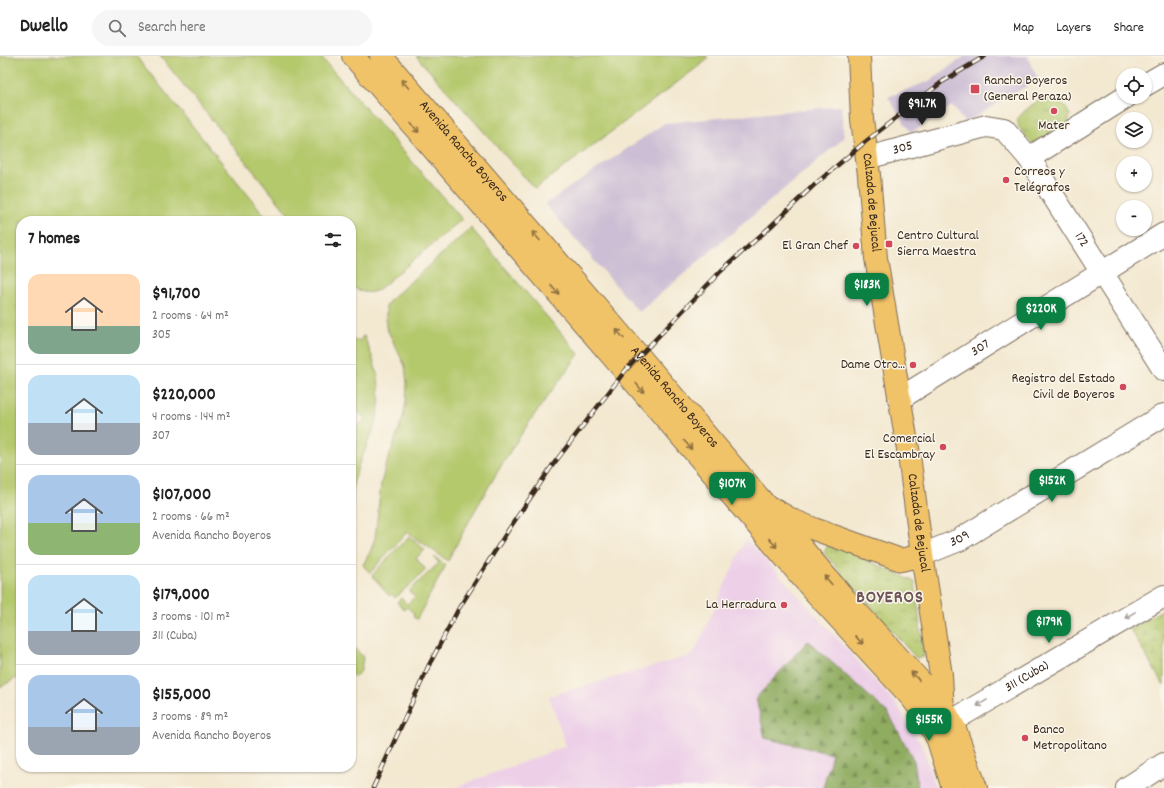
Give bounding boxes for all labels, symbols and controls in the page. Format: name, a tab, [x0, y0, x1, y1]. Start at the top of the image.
search box	[92, 10, 372, 46]
text: Dwello	[20, 14, 68, 41]
icon: search	[106, 17, 128, 39]
text: Search here	[138, 17, 206, 39]
text: Map	[1013, 18, 1034, 38]
text: Layers	[1056, 18, 1091, 38]
text: Share	[1113, 18, 1144, 38]
map controls	[1116, 68, 1152, 236]
button: locate	[1116, 68, 1152, 104]
place label: Rancho Boyeros (General Peraza)	[984, 71, 1072, 107]
one-way arrow	[400, 79, 410, 89]
marker: Rancho Boyeros (General Peraza)	[969, 83, 981, 95]
pin: $91.7K	[889, 92, 955, 126]
text: $91.7K	[908, 95, 936, 114]
street label: Avenida Rancho Boyeros	[414, 96, 513, 207]
marker: Mater	[1049, 106, 1059, 116]
button: layers	[1116, 112, 1152, 148]
place label: Mater	[1038, 116, 1070, 136]
one-way arrow	[410, 123, 420, 133]
street label: 305	[890, 136, 915, 161]
street label: Calzada de Bejucal	[856, 152, 885, 253]
button: +	[1116, 156, 1152, 192]
place label: Correos y Telégrafos	[1014, 162, 1070, 198]
marker: Correos y Telégrafos	[1001, 175, 1011, 185]
button: −	[1116, 200, 1152, 236]
place label: Centro Cultural Sierra Maestra	[897, 226, 980, 262]
text: 7 homes	[28, 228, 80, 252]
street label: 172	[1069, 228, 1094, 252]
icon: filters	[322, 229, 344, 251]
one-way arrow	[531, 230, 540, 241]
place label: El Gran Chef	[782, 236, 849, 256]
marker: Centro Cultural Sierra Maestra	[884, 239, 894, 249]
marker: El Gran Chef	[851, 241, 861, 251]
pin: $183K	[839, 273, 895, 307]
text: $183K	[854, 276, 880, 295]
text: $91,700	[152, 283, 200, 307]
one-way arrow	[550, 285, 559, 295]
icon: home	[60, 290, 108, 338]
pin: $220K	[1013, 297, 1069, 331]
text: $220K	[1025, 300, 1057, 319]
text: 2 rooms · 64 m²	[152, 307, 229, 326]
text: 305	[152, 326, 171, 345]
one-way arrow	[616, 329, 625, 339]
street label: 307	[967, 335, 994, 362]
street label: Avenida Rancho Boyeros	[625, 342, 723, 453]
place label: Dame Otro...	[841, 355, 905, 375]
marker: Dame Otro...	[908, 360, 918, 370]
place label: Registro del Estado Civil de Boyeros	[1012, 369, 1115, 405]
marker: Registro del Estado Civil de Boyeros	[1118, 382, 1128, 392]
one-way arrow	[636, 383, 645, 393]
text: $220,000	[152, 384, 216, 408]
icon: home	[60, 391, 108, 439]
text: 4 rooms · 144 m²	[152, 408, 230, 427]
text: 307	[152, 427, 170, 446]
place label: Comercial El Escambray	[865, 429, 936, 465]
one-way arrow	[684, 439, 693, 450]
marker: Comercial El Escambray	[938, 442, 948, 452]
pin: $152K	[1024, 469, 1080, 503]
pin: $107K	[704, 472, 760, 506]
street label: Calzada de Bejucal	[902, 472, 935, 574]
text: $152K	[1038, 472, 1066, 491]
text: $107K	[718, 475, 746, 494]
text: $107,000	[152, 484, 211, 508]
icon: home	[60, 491, 108, 539]
text: 2 rooms · 66 m²	[152, 508, 230, 527]
street label: 309	[947, 526, 974, 553]
text: Avenida Rancho Boyeros	[152, 527, 271, 546]
one-way arrow	[768, 538, 777, 549]
one-way arrow	[824, 574, 833, 585]
text: $179,000	[152, 584, 210, 608]
district label: BOYEROS	[856, 586, 924, 611]
icon: home	[60, 591, 108, 639]
place label: La Herradura	[706, 595, 776, 615]
marker: La Herradura	[779, 600, 789, 610]
text: 3 rooms · 101 m²	[152, 608, 230, 627]
pin: $179K	[1021, 610, 1077, 644]
one-way arrow	[1124, 612, 1136, 620]
text: $179K	[1036, 613, 1062, 632]
text: 311 (Cuba)	[152, 627, 197, 646]
one-way arrow	[854, 635, 863, 645]
street label: 311 (Cuba)	[1001, 656, 1053, 698]
one-way arrow	[911, 671, 920, 681]
text: $155,000	[152, 684, 211, 708]
icon: home	[60, 691, 108, 739]
one-way arrow	[976, 699, 988, 707]
text: 3 rooms · 89 m²	[152, 708, 228, 727]
pin: $155K	[901, 708, 957, 742]
text: $155K	[915, 711, 943, 730]
place label: Banco Metropolitano	[1033, 720, 1107, 756]
text: Avenida Rancho Boyeros	[152, 727, 271, 746]
marker: Banco Metropolitano	[1020, 733, 1030, 743]

